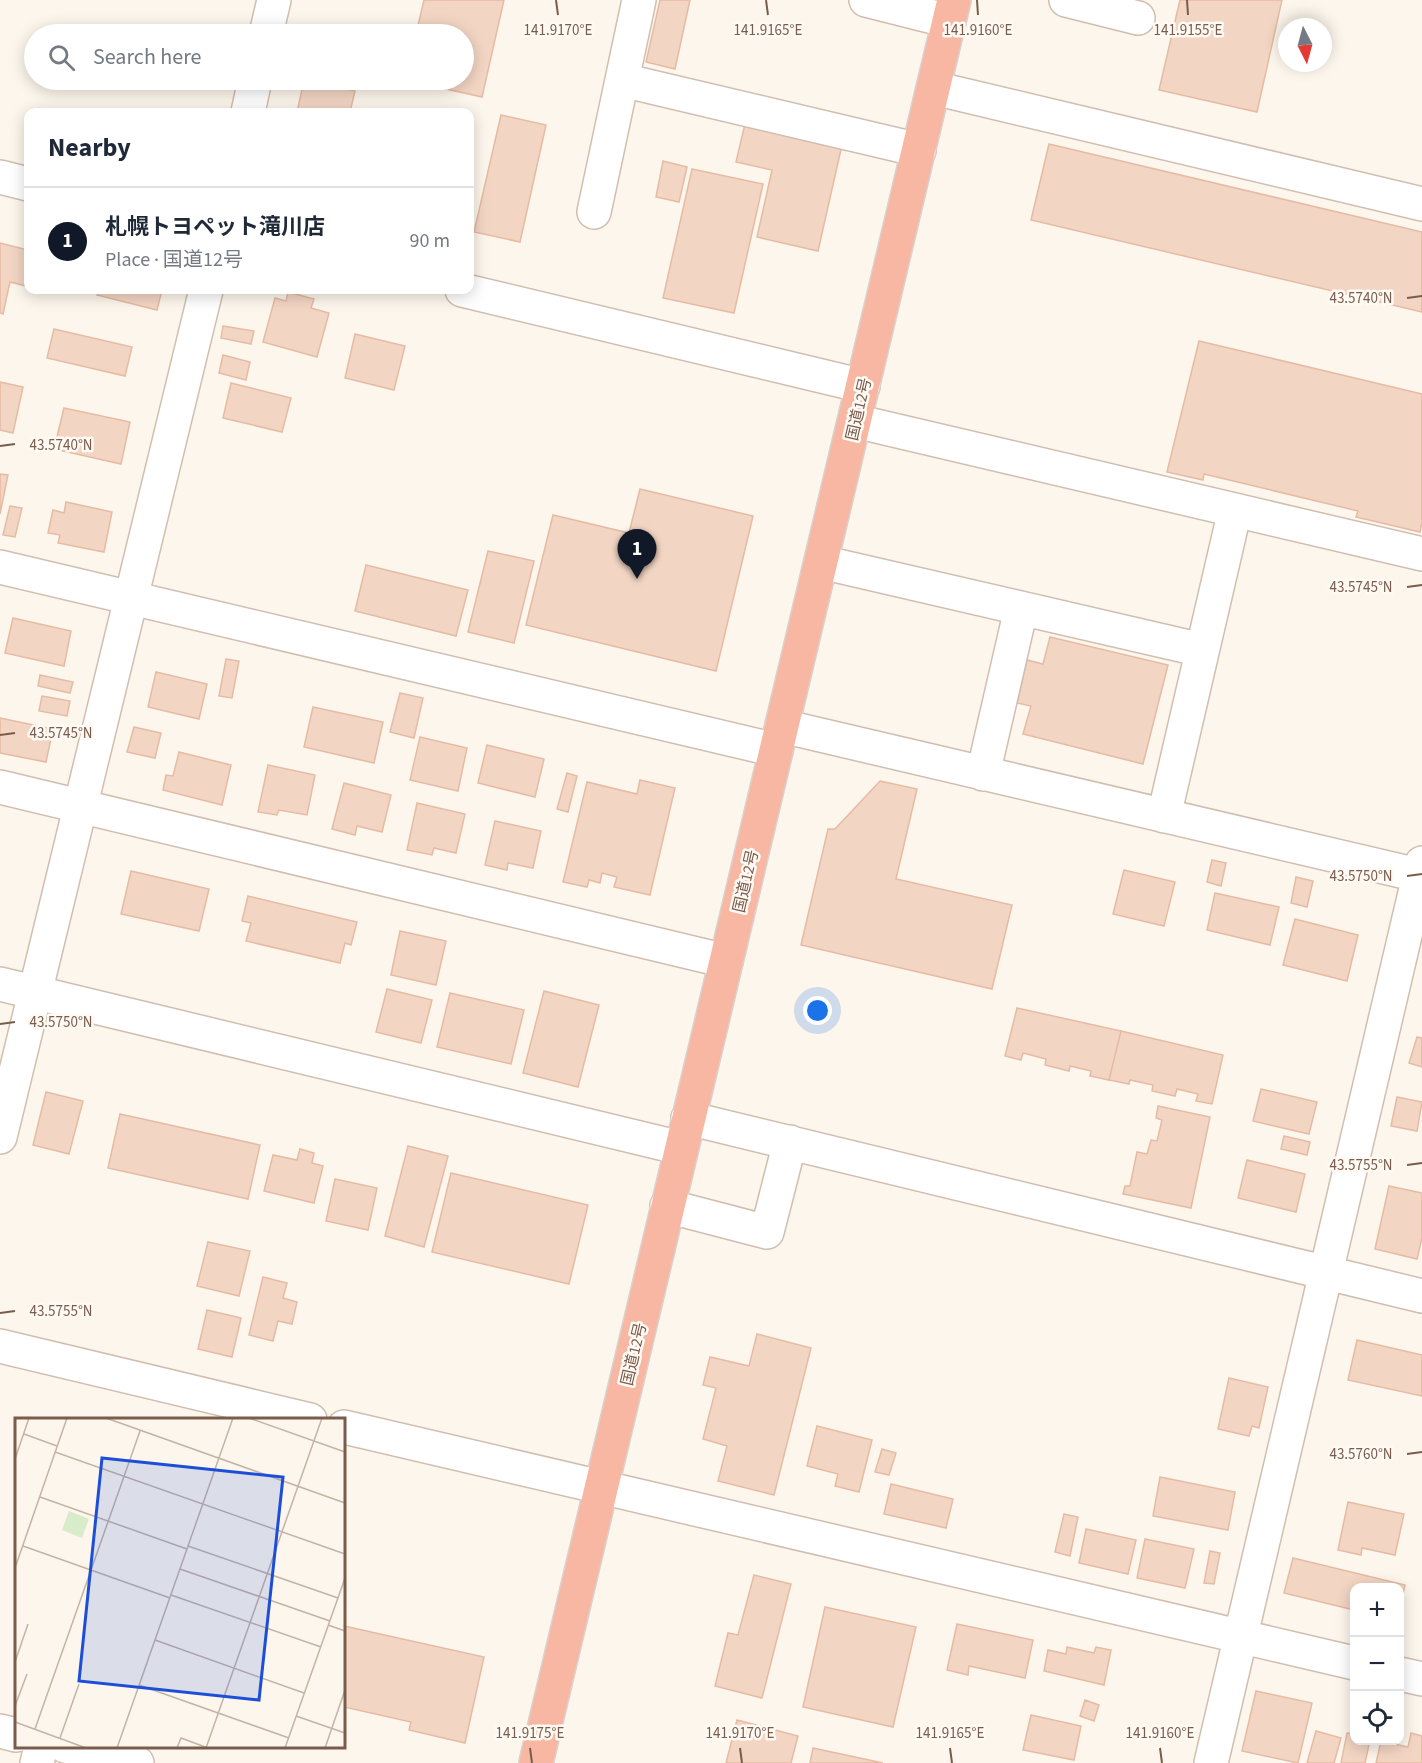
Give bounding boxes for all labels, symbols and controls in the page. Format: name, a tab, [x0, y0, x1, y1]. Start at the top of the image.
north arrow	[1278, 18, 1332, 72]
text: 141.9170°E	[524, 20, 592, 41]
text: 141.9165°E	[734, 20, 802, 41]
text: 141.9160°E	[944, 20, 1012, 41]
text: 141.9155°E	[1154, 20, 1222, 41]
search box	[24, 24, 474, 90]
icon: search	[45, 41, 78, 74]
text: Search here	[93, 41, 201, 73]
text: Nearby	[48, 129, 131, 166]
text: 札幌トヨペット滝川店	[105, 211, 325, 243]
text: 1	[62, 227, 73, 255]
text: 90 m	[410, 227, 450, 255]
text: Place · 国道12号	[105, 246, 243, 274]
text: 43.5740°N	[1329, 288, 1393, 309]
street label: 国道12号	[841, 376, 877, 443]
text: 43.5740°N	[29, 435, 93, 456]
pin: 1	[618, 530, 656, 579]
text: 43.5745°N	[1329, 577, 1393, 598]
text: 43.5745°N	[29, 723, 93, 744]
street label: 国道12号	[728, 848, 764, 915]
text: 43.5750°N	[1329, 866, 1393, 887]
your location	[803, 996, 832, 1025]
text: 43.5750°N	[29, 1012, 93, 1033]
text: 43.5755°N	[1329, 1155, 1393, 1176]
text: 43.5755°N	[29, 1301, 93, 1322]
street label: 国道12号	[616, 1321, 652, 1388]
inset map	[15, 1418, 345, 1748]
text: 43.5760°N	[1329, 1444, 1393, 1465]
map controls	[1350, 1583, 1404, 1745]
button: +	[1350, 1583, 1404, 1637]
button: −	[1350, 1637, 1404, 1691]
button: locate	[1350, 1691, 1404, 1745]
text: 141.9175°E	[496, 1723, 564, 1744]
text: 141.9170°E	[706, 1723, 774, 1744]
text: 141.9165°E	[916, 1723, 984, 1744]
text: 141.9160°E	[1126, 1723, 1194, 1744]

